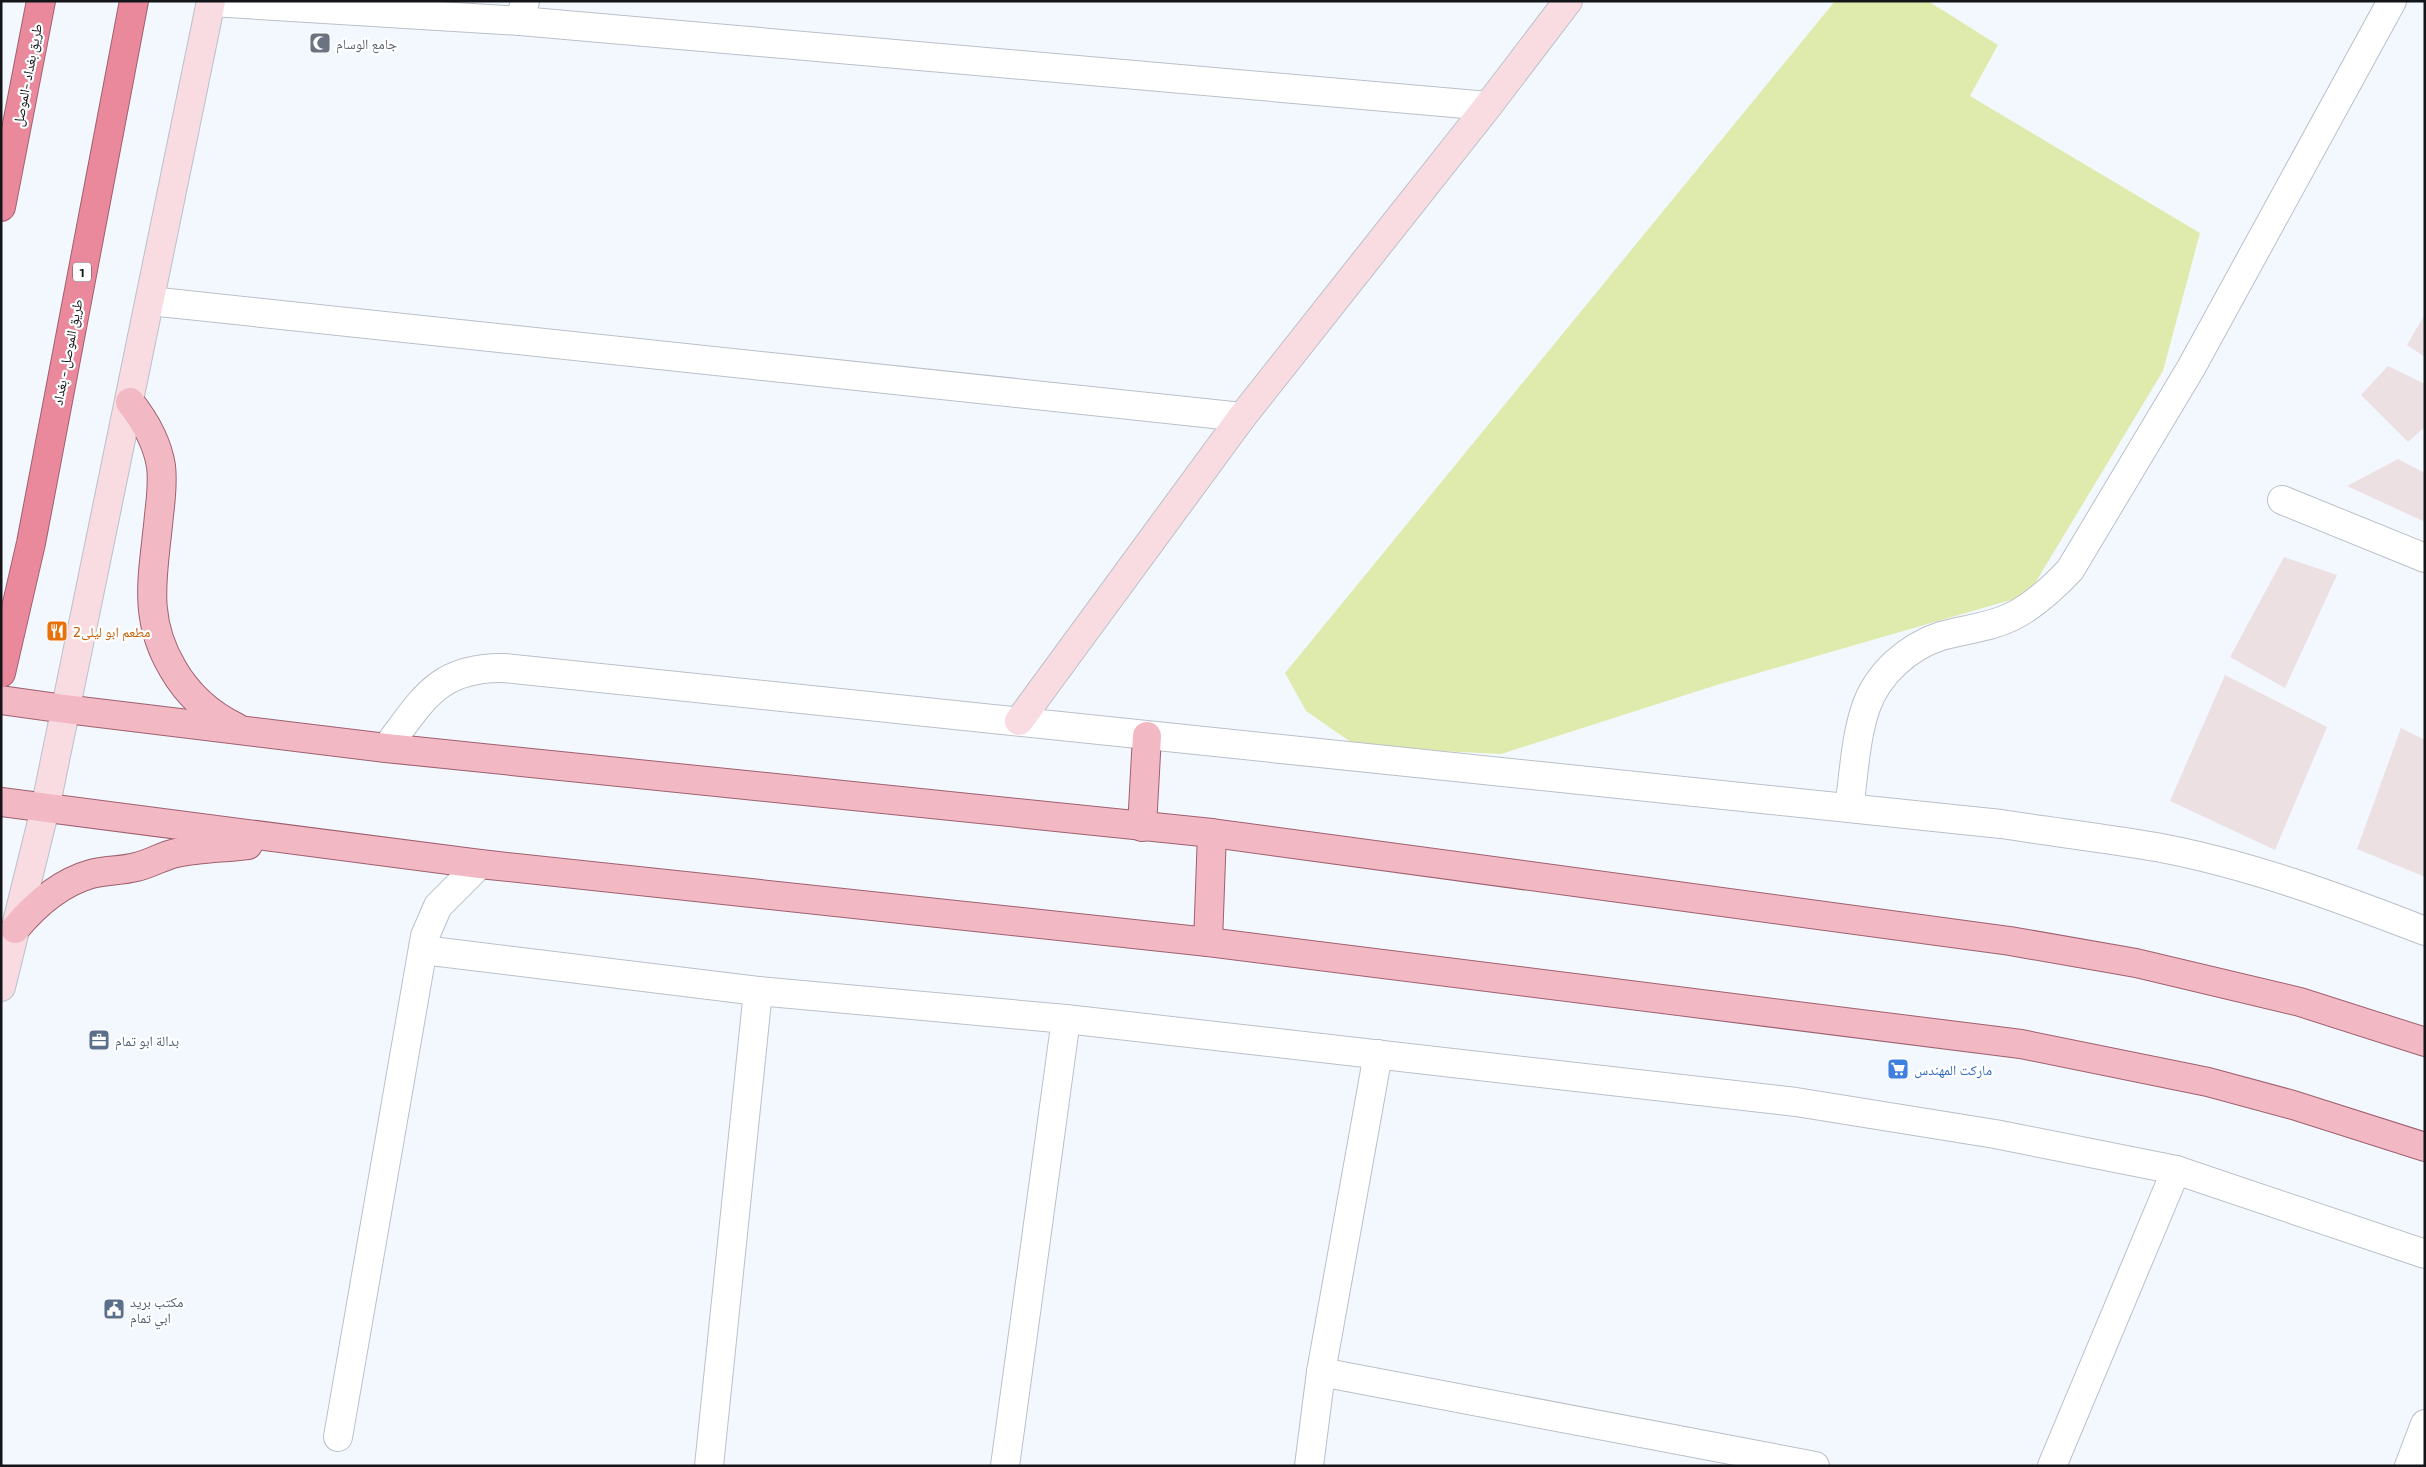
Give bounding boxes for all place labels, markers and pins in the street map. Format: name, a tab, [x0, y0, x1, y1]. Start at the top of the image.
mosque icon: جامع الوسام	[308, 31, 332, 55]
place label: جامع الوسام	[336, 35, 397, 54]
restaurant icon: مطعم ابو ليلى2	[45, 619, 69, 643]
place label: مطعم ابو ليلى2	[73, 623, 150, 642]
office icon: بدالة ابو تمام	[87, 1028, 111, 1052]
place label: بدالة ابو تمام	[115, 1032, 179, 1051]
supermarket icon: ماركت المهندس	[1886, 1057, 1910, 1081]
place label: ماركت المهندس	[1914, 1061, 1992, 1079]
place label: مكتب بريد ابي تمام	[130, 1293, 183, 1329]
public building icon: مكتب بريد ابي تمام	[102, 1297, 126, 1321]

